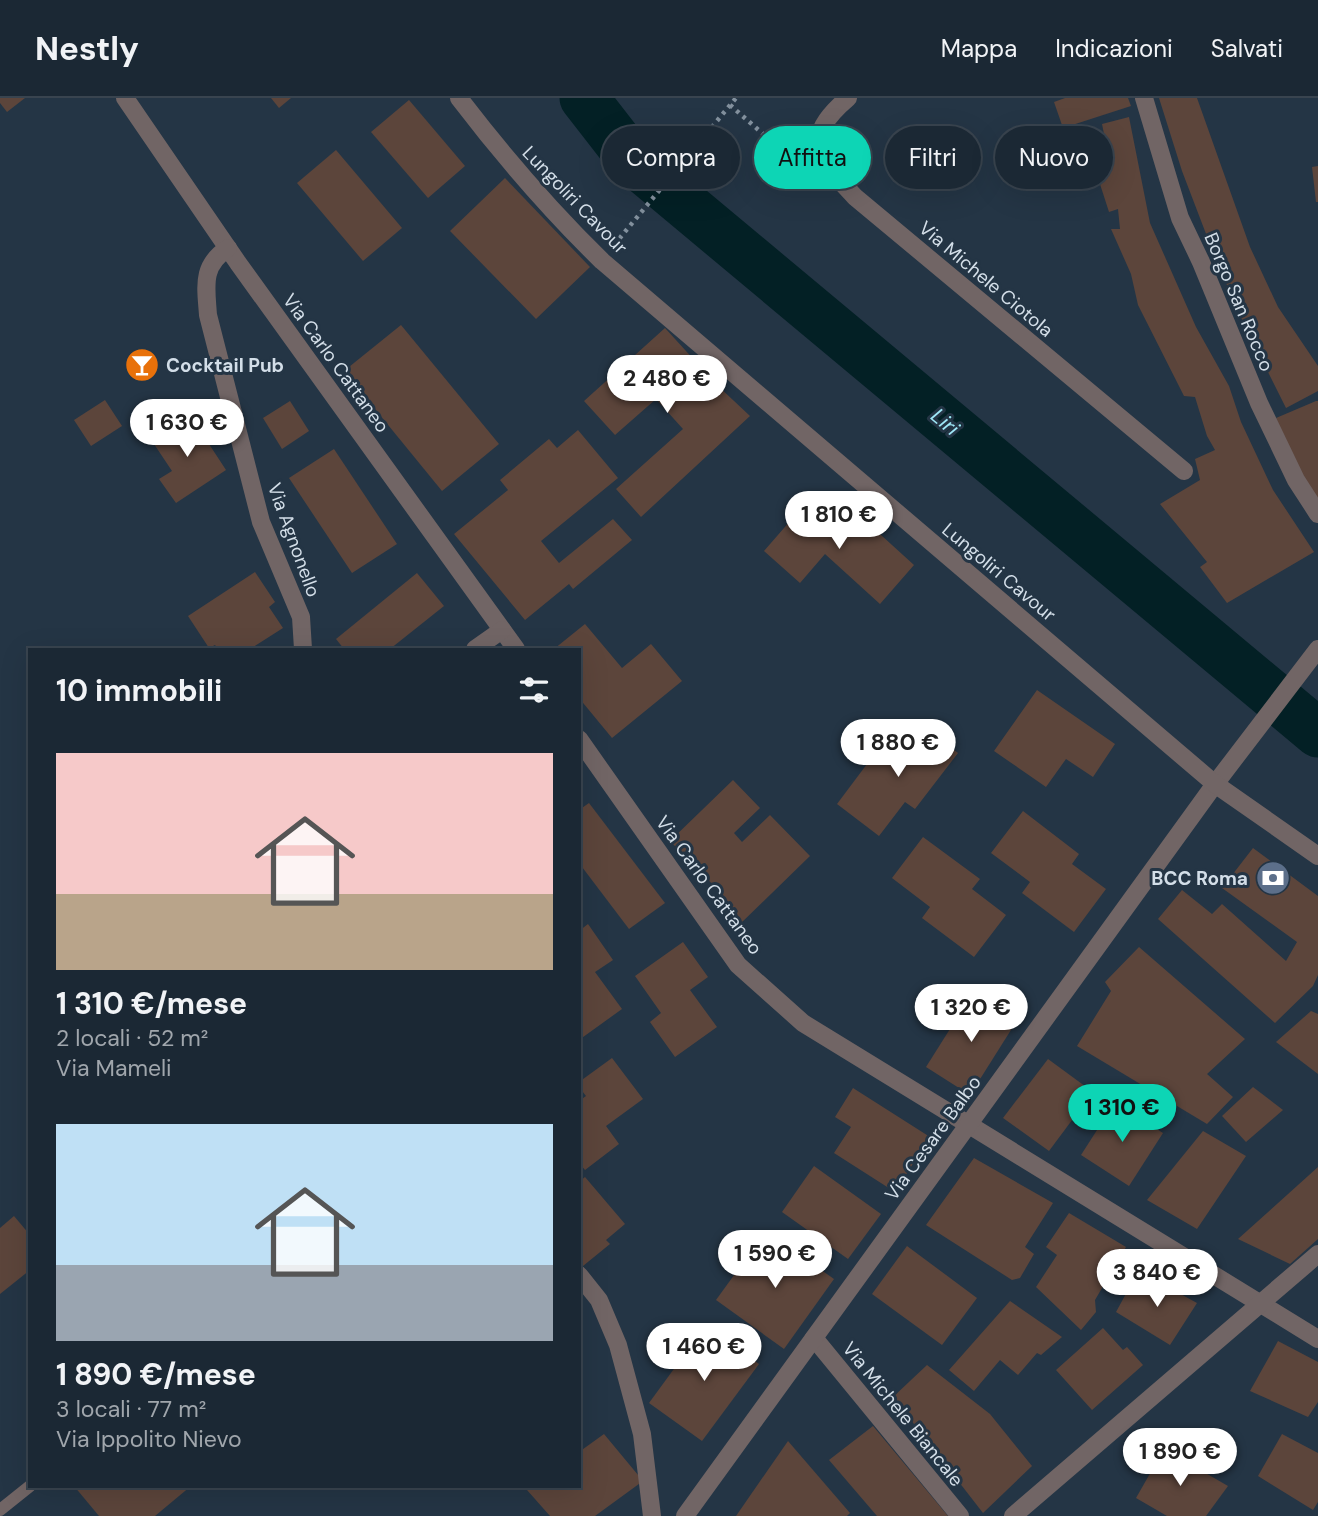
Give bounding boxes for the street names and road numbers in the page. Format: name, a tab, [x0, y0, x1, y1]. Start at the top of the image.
street label: Lungoliri Cavour	[517, 141, 633, 259]
street label: Via Michele Ciotola	[914, 215, 1058, 343]
street label: Borgo San Rocco	[1199, 229, 1279, 375]
street label: Via Carlo Cattaneo	[277, 288, 395, 438]
street label: Via Agnonello	[262, 480, 326, 600]
street label: Lungoliri Cavour	[937, 517, 1061, 627]
street label: Via Carlo Cattaneo	[650, 810, 768, 960]
street label: Via Cesare Balbo	[879, 1071, 987, 1205]
street label: Via Michele Biancale	[837, 1336, 969, 1492]

